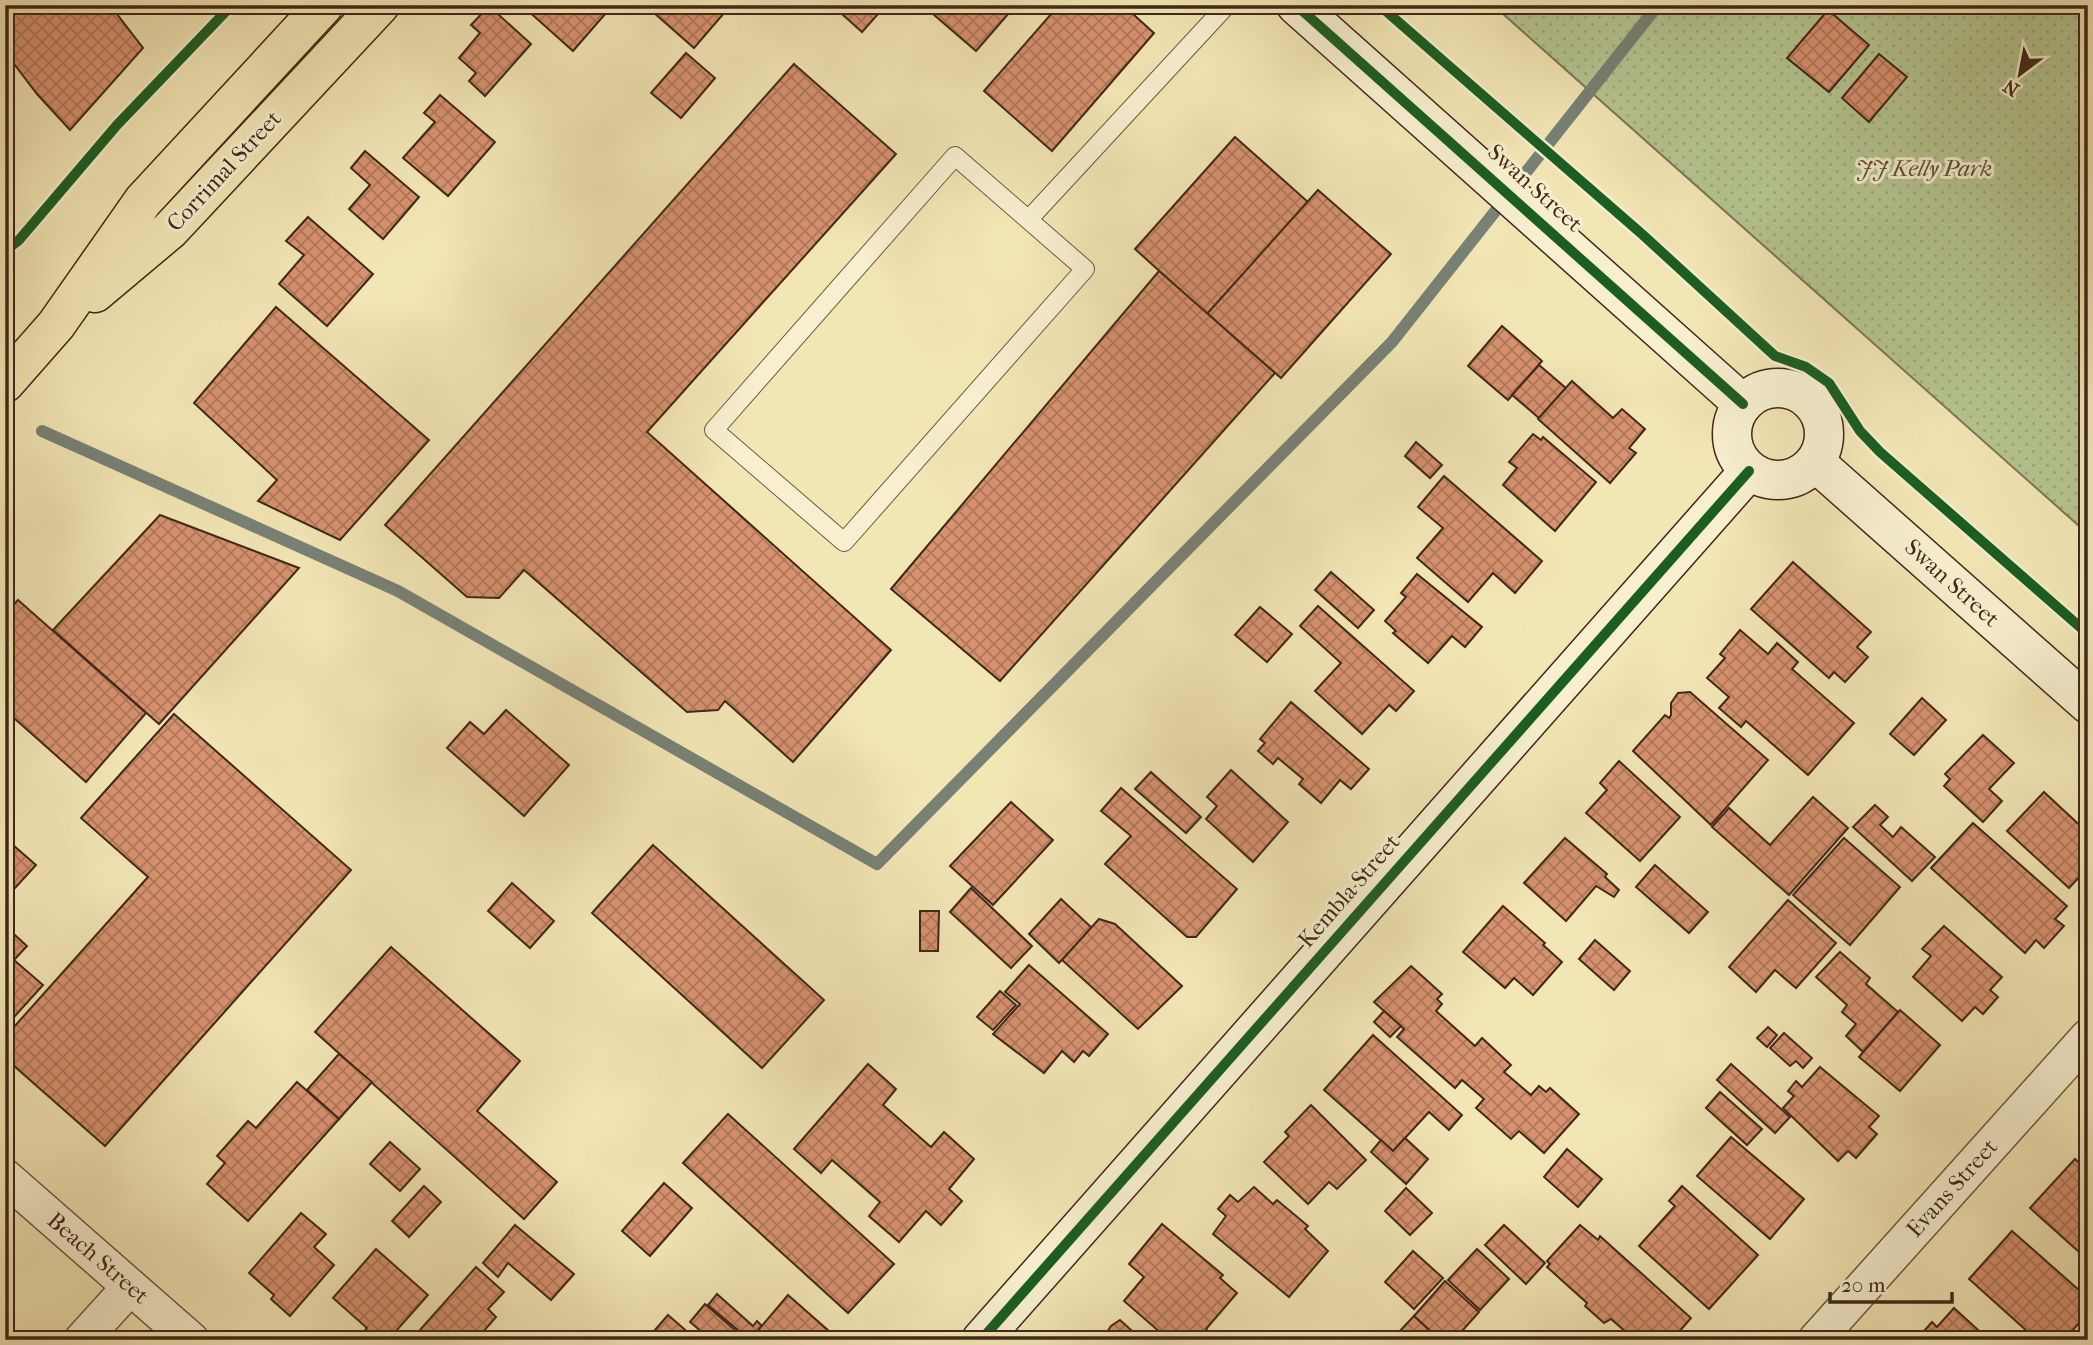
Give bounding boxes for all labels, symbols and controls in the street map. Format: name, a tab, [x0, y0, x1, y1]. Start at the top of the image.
north arrow	[1984, 38, 2054, 108]
text: N	[1999, 74, 2023, 101]
street label: Corrimal Street	[161, 105, 287, 237]
street label: Swan Street	[1482, 139, 1588, 237]
park label: JJ Kelly Park	[1856, 155, 1992, 182]
street label: Swan Street	[1899, 534, 2005, 632]
street label: Kembla Street	[1292, 829, 1406, 953]
street label: Evans Street	[1901, 1133, 2003, 1243]
street label: Beach Street	[42, 1207, 154, 1309]
scale bar	[1830, 1261, 1953, 1305]
text: 20 m	[1841, 1273, 1886, 1297]

